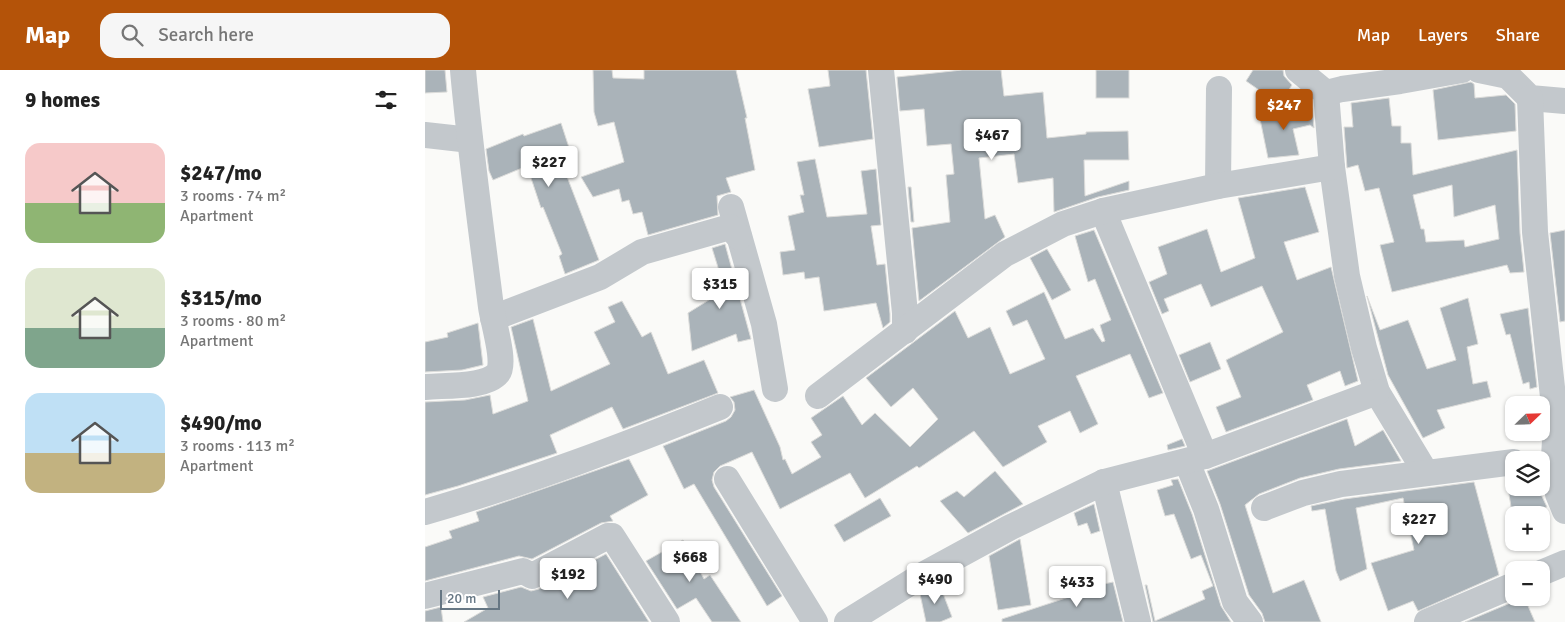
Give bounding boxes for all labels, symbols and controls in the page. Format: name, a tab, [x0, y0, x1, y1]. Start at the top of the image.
search box	[100, 13, 450, 58]
text: Map	[25, 20, 70, 50]
icon: search	[118, 21, 146, 49]
text: Search here	[158, 23, 254, 47]
text: Map	[1357, 24, 1390, 46]
text: Layers	[1418, 24, 1468, 46]
text: Share	[1496, 24, 1540, 46]
icon: filters	[372, 86, 400, 114]
text: 9 homes	[25, 87, 100, 113]
pin: $247	[1254, 88, 1314, 131]
text: $247	[1267, 95, 1301, 115]
pin: $467	[962, 118, 1022, 161]
text: $467	[975, 125, 1009, 145]
pin: $227	[519, 146, 579, 188]
text: $227	[532, 152, 566, 172]
text: $247/mo	[180, 160, 262, 186]
icon: home	[65, 163, 125, 223]
text: 3 rooms · 74 m²	[180, 186, 286, 206]
text: Apartment	[180, 206, 253, 226]
pin: $315	[690, 268, 750, 310]
text: $315	[703, 274, 737, 294]
text: $315/mo	[180, 285, 262, 311]
icon: home	[65, 288, 125, 348]
text: 3 rooms · 80 m²	[180, 311, 286, 331]
text: Apartment	[180, 331, 253, 351]
north arrow	[1505, 396, 1550, 441]
map controls	[1505, 396, 1550, 606]
text: $490/mo	[180, 410, 262, 436]
icon: home	[65, 413, 125, 473]
text: 3 rooms · 113 m²	[180, 436, 295, 456]
button: layers	[1505, 451, 1550, 496]
text: Apartment	[180, 456, 253, 476]
pin: $227	[1389, 502, 1449, 545]
button: +	[1505, 506, 1550, 551]
text: $227	[1402, 509, 1436, 529]
pin: $668	[660, 540, 720, 583]
text: $668	[673, 547, 707, 567]
pin: $192	[538, 558, 598, 600]
button: −	[1505, 561, 1550, 606]
pin: $490	[905, 562, 965, 605]
text: $192	[551, 564, 585, 584]
pin: $433	[1047, 566, 1107, 608]
text: $490	[918, 569, 952, 589]
text: $433	[1060, 572, 1094, 592]
scale bar	[440, 587, 500, 610]
text: 20 m	[447, 590, 476, 607]

